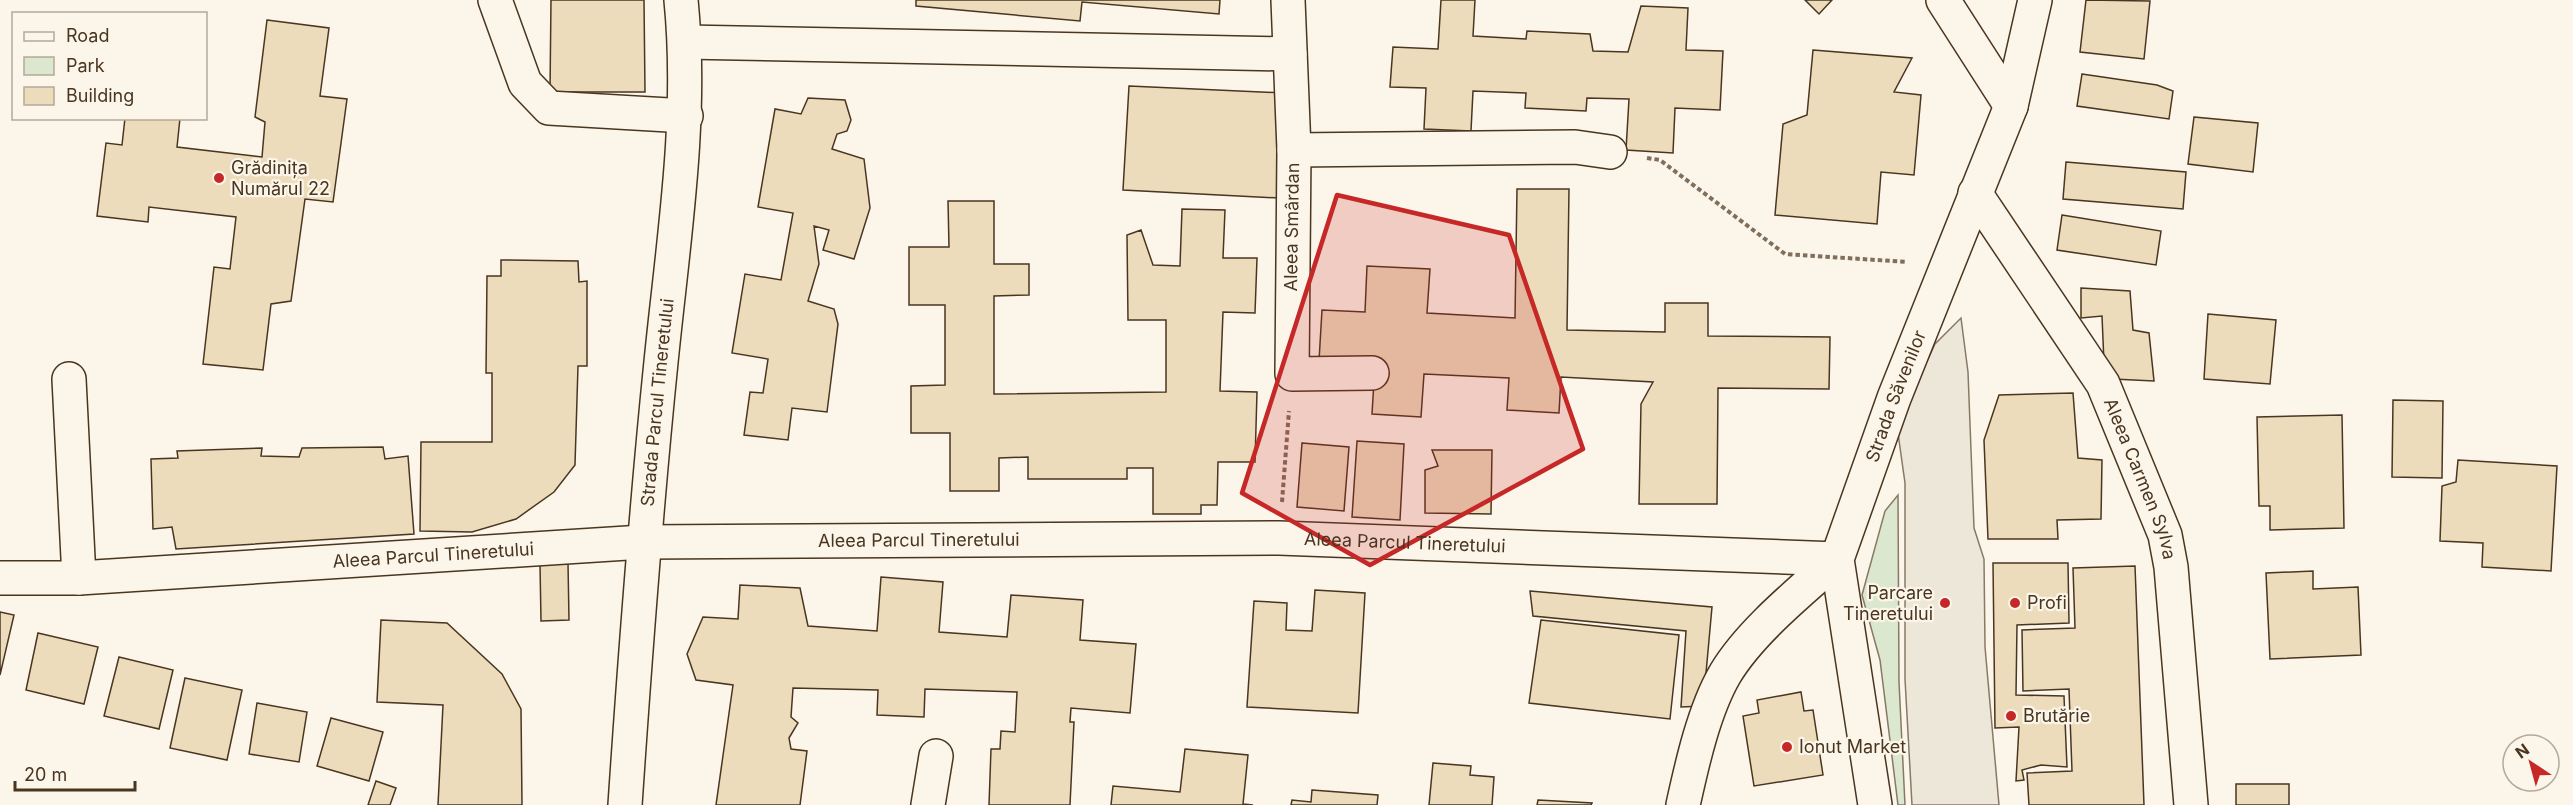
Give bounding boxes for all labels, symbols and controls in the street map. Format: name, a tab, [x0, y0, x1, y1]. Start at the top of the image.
legend	[12, 12, 207, 120]
text: Road	[66, 25, 109, 46]
text: Park	[66, 55, 105, 76]
text: Building	[66, 85, 134, 106]
place label: Grădinița Numărul 22	[231, 157, 330, 199]
street label: Aleea Smârdan	[1280, 162, 1303, 292]
marker: Grădinița Numărul 22	[212, 171, 226, 185]
street label: Strada Parcul Tineretului	[637, 297, 678, 507]
street label: Strada Săvenilor	[1861, 327, 1930, 465]
street label: Aleea Carmen Sylva	[2100, 395, 2180, 561]
street label: Aleea Parcul Tineretului	[1304, 528, 1506, 557]
street label: Aleea Parcul Tineretului	[818, 529, 1020, 551]
street label: Aleea Parcul Tineretului	[332, 538, 535, 572]
place label: Parcare Tineretului	[1843, 582, 1933, 624]
place label: Profi	[2027, 592, 2067, 613]
marker: Parcare Tineretului	[1938, 596, 1952, 610]
marker: Profi	[2008, 596, 2022, 610]
place label: Brutărie	[2023, 705, 2090, 726]
marker: Brutărie	[2004, 709, 2018, 723]
north arrow	[2501, 733, 2561, 793]
place label: Ionut Market	[1799, 736, 1906, 757]
text: N	[2511, 739, 2533, 763]
marker: Ionut Market	[1780, 740, 1794, 754]
scale bar	[15, 754, 135, 792]
text: 20 m	[24, 764, 67, 785]

